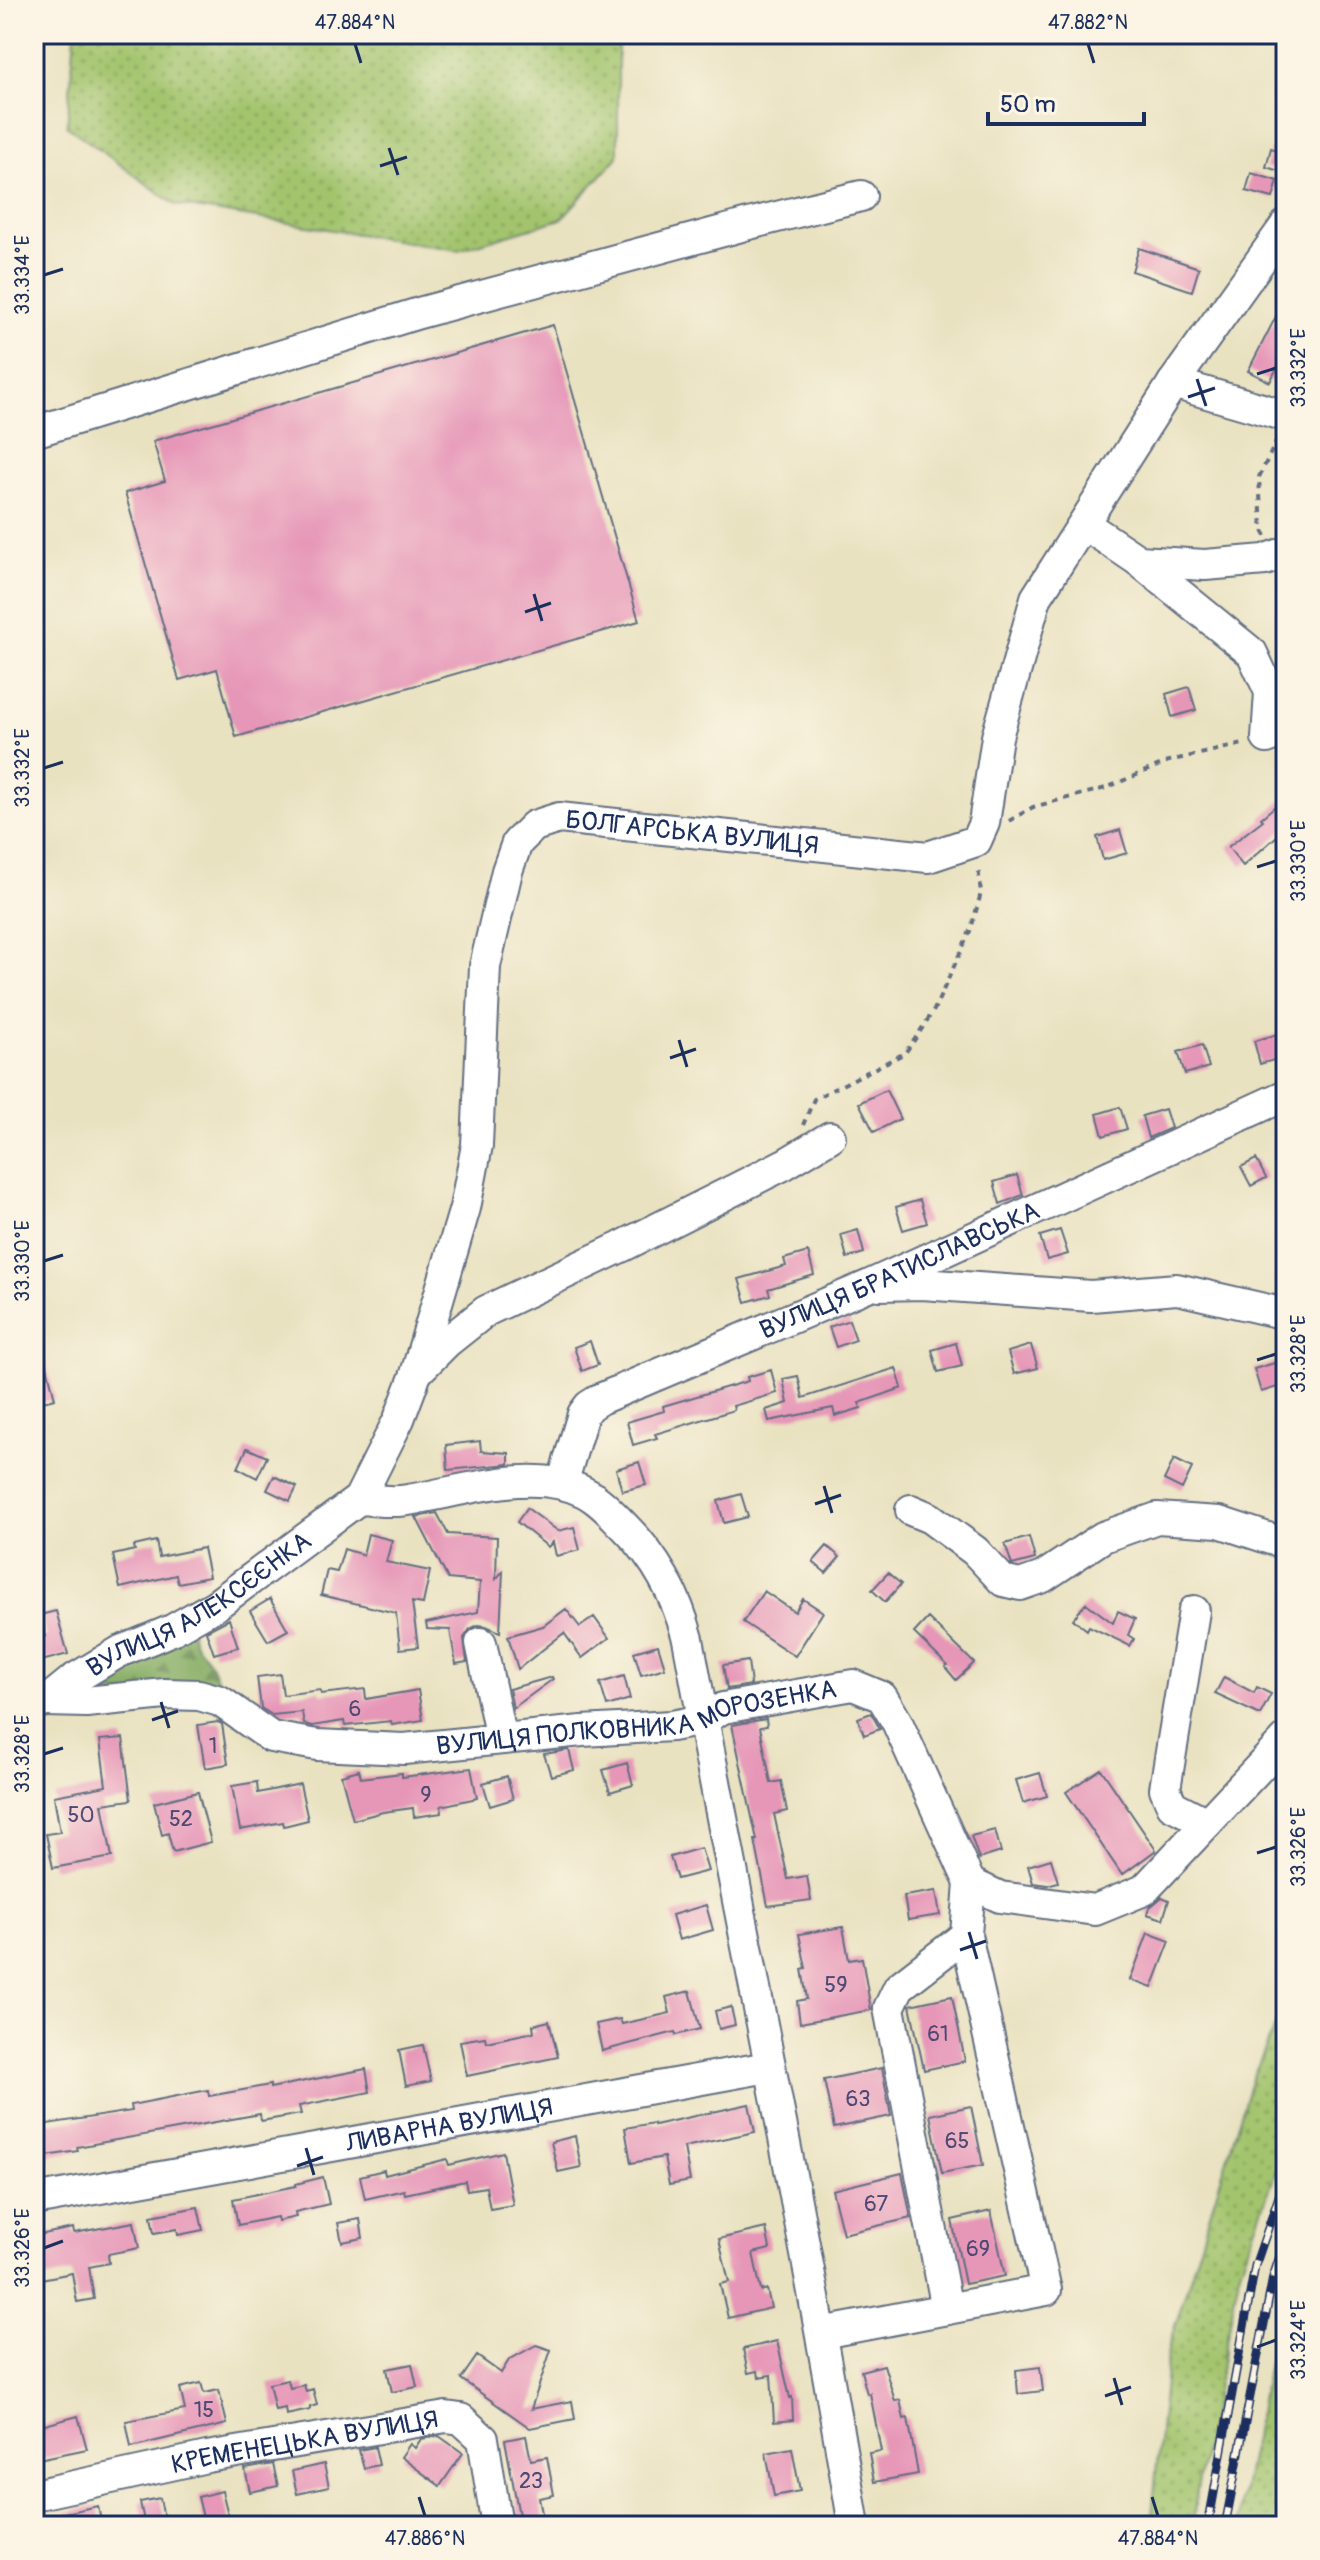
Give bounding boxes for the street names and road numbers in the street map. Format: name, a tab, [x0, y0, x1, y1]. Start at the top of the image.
street label: БОЛГАРСЬКА ВУЛИЦЯ	[564, 804, 820, 862]
street label: ВУЛИЦЯ БРАТИСЛАВСЬКА	[755, 1195, 1045, 1347]
street label: ВУЛИЦЯ АЛЕКСЄЄНКА	[81, 1525, 318, 1685]
street label: ВУЛИЦЯ ПОЛКОВНИКА МОРОЗЕНКА	[435, 1673, 839, 1763]
street label: ЛИВАРНА ВУЛИЦЯ	[342, 2091, 556, 2160]
street label: КРЕМЕНЕЦЬКА ВУЛИЦЯ	[168, 2404, 441, 2481]

